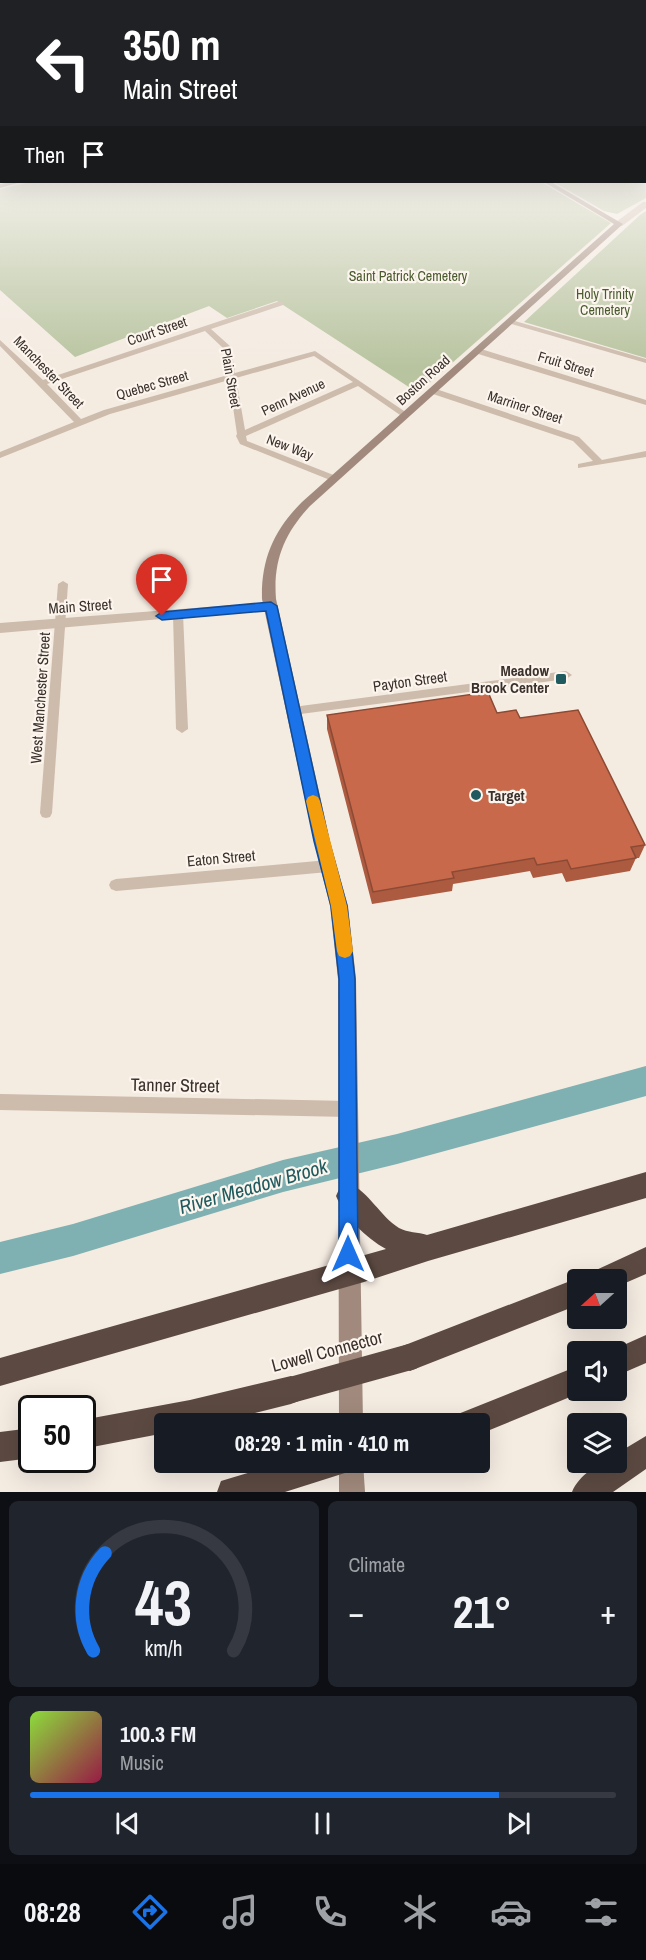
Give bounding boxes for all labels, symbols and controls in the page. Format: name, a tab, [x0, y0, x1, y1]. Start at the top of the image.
text: 350 m	[123, 17, 221, 73]
icon: left	[24, 24, 102, 102]
text: Main Street	[123, 71, 237, 107]
icon: arrive	[77, 138, 110, 171]
text: Then	[24, 140, 65, 170]
park label: Saint Patrick Cemetery	[349, 267, 468, 285]
park label: Holy Trinity Cemetery	[576, 285, 634, 319]
street label: Court Street	[125, 312, 189, 350]
street label: Manchester Street	[10, 332, 88, 412]
street label: Plain Street	[217, 347, 245, 409]
street label: Fruit Street	[536, 347, 596, 381]
street label: Boston Road	[392, 351, 454, 409]
street label: Quebec Street	[114, 366, 190, 404]
street label: Penn Avenue	[258, 374, 328, 420]
street label: Marriner Street	[486, 387, 564, 427]
street label: New Way	[264, 430, 316, 464]
pin	[136, 554, 187, 616]
icon: arrive	[145, 563, 178, 596]
street label: Main Street	[48, 593, 113, 619]
street label: West Manchester Street	[25, 631, 55, 764]
place label: Meadow Brook Center	[471, 660, 549, 698]
street label: Payton Street	[372, 665, 449, 697]
marker: Meadow Brook Center	[554, 672, 568, 686]
place label: Target	[488, 785, 525, 806]
marker: Target	[469, 788, 483, 802]
street label: Eaton Street	[186, 845, 257, 871]
street label: Tanner Street	[130, 1072, 220, 1098]
water label: River Meadow Brook	[176, 1152, 331, 1220]
position arrow	[316, 1222, 380, 1286]
north arrow	[567, 1269, 627, 1329]
map controls	[567, 1269, 627, 1473]
street label: Lowell Connector	[269, 1324, 385, 1378]
button: sound	[567, 1341, 627, 1401]
speed limit sign: 50	[18, 1395, 96, 1473]
button: layers	[567, 1413, 627, 1473]
text: 08:29 · 1 min · 410 m	[235, 1428, 409, 1458]
text: Climate	[349, 1551, 405, 1578]
text: 43	[135, 1560, 192, 1644]
text: 21°	[453, 1581, 512, 1642]
text: −	[349, 1590, 364, 1634]
text: +	[600, 1590, 616, 1634]
text: km/h	[145, 1634, 183, 1663]
text: 100.3 FM	[120, 1719, 196, 1749]
text: Music	[120, 1749, 164, 1776]
icon: previous	[111, 1807, 144, 1840]
icon: pause	[306, 1807, 339, 1840]
icon: next	[502, 1807, 535, 1840]
icon: directions	[129, 1891, 171, 1933]
icon: music	[219, 1891, 261, 1933]
icon: phone	[309, 1891, 351, 1933]
icon: climate	[399, 1891, 441, 1933]
icon: car	[490, 1891, 532, 1933]
icon: filters	[580, 1891, 622, 1933]
text: 08:28	[24, 1894, 81, 1930]

